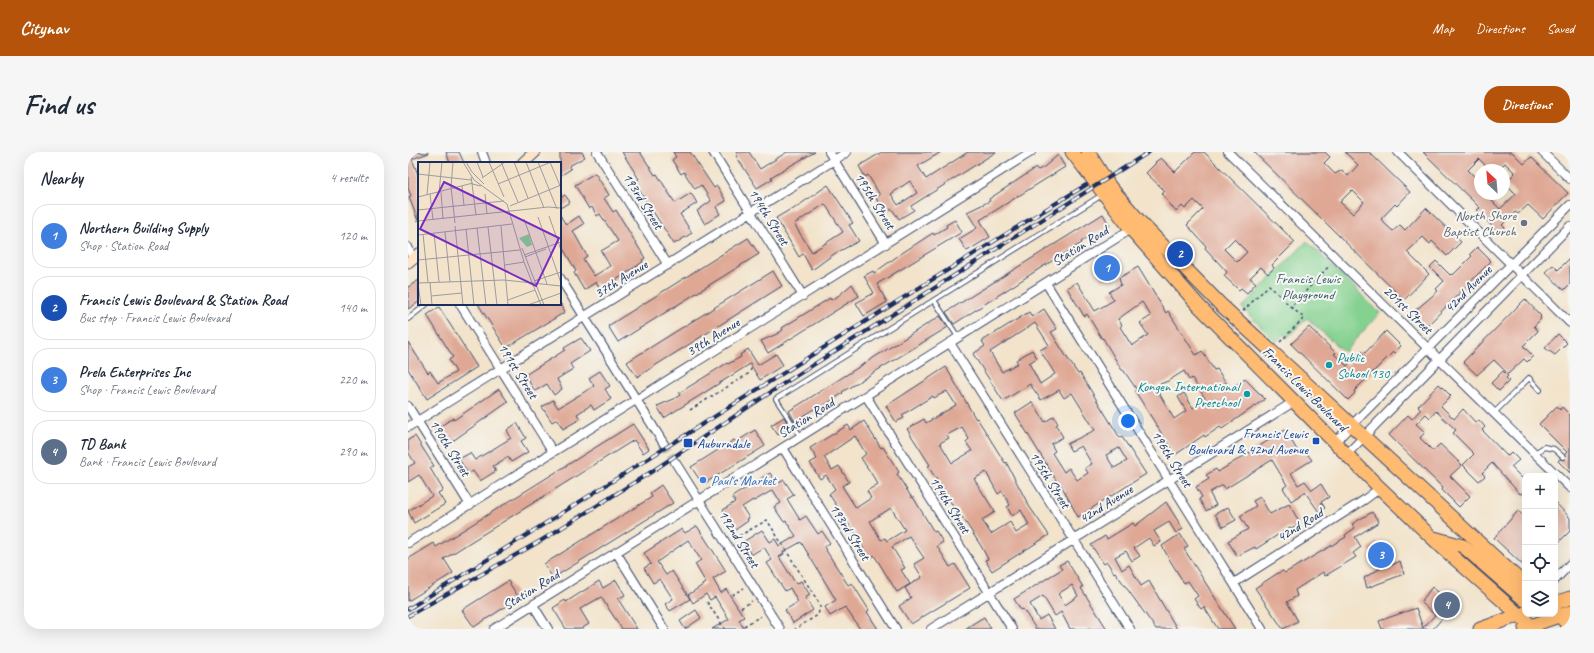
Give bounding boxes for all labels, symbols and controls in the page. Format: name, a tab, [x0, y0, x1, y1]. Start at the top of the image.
text: Citynav	[20, 16, 68, 40]
text: Map	[1433, 20, 1454, 37]
text: Directions	[1476, 20, 1525, 37]
text: Saved	[1547, 20, 1574, 37]
button: Directions	[1484, 86, 1570, 123]
text: Find us	[24, 87, 94, 122]
inset map	[418, 162, 561, 305]
north arrow	[1474, 164, 1510, 200]
text: Nearby	[40, 168, 83, 189]
text: 4 results	[330, 170, 368, 186]
street label: 193rd Street	[619, 170, 668, 233]
street label: 195th Street	[851, 170, 900, 234]
street label: 194th Street	[745, 186, 794, 250]
place label: North Shore Baptist Church	[1443, 207, 1517, 240]
marker: North Shore Baptist Church	[1519, 218, 1529, 228]
text: Northern Building Supply	[79, 219, 208, 238]
street label: Station Road	[1049, 221, 1113, 270]
text: 1	[51, 228, 57, 244]
text: 120 m	[339, 228, 367, 244]
text: Shop · Station Road	[79, 238, 168, 254]
pin: 2	[1167, 239, 1193, 269]
pin: 1	[1094, 253, 1120, 283]
street label: 37th Avenue	[591, 255, 652, 302]
street label: 42nd Avenue	[1441, 261, 1496, 316]
park label: Francis Lewis Playground	[1276, 270, 1342, 303]
street label: 201st Street	[1380, 282, 1437, 339]
text: Francis Lewis Boulevard & Station Road	[79, 291, 287, 310]
text: 2	[51, 300, 57, 316]
text: 140 m	[339, 300, 367, 316]
text: Bus stop · Francis Lewis Boulevard	[79, 310, 230, 326]
street label: 39th Avenue	[683, 313, 744, 360]
street label: 191st Street	[494, 340, 542, 403]
street label: Francis Lewis Boulevard	[1259, 343, 1353, 437]
place label: Public School 130	[1337, 349, 1391, 382]
marker: Public School 130	[1324, 360, 1334, 370]
text: Prela Enterprises Inc	[79, 363, 191, 382]
text: 3	[51, 372, 57, 388]
text: 220 m	[339, 372, 367, 388]
place label: Kongen International Preschool	[1137, 378, 1242, 411]
text: Shop · Francis Lewis Boulevard	[79, 382, 215, 398]
marker: Kongen International Preschool	[1242, 389, 1252, 399]
street label: Station Road	[775, 393, 839, 442]
your location	[1118, 411, 1138, 431]
street label: 190th Street	[426, 417, 475, 481]
place label: Francis Lewis Boulevard & 42nd Avenue	[1188, 425, 1309, 458]
street label: 196th Street	[1148, 428, 1197, 492]
text: TD Bank	[79, 435, 125, 454]
place label: Auburndale	[697, 435, 751, 452]
marker: Francis Lewis Boulevard & 42nd Avenue	[1311, 436, 1321, 446]
marker: Auburndale	[682, 437, 694, 449]
text: 4	[51, 444, 57, 460]
text: 290 m	[339, 444, 367, 460]
street label: 195th Street	[1026, 449, 1075, 513]
text: Bank · Francis Lewis Boulevard	[79, 454, 216, 470]
place label: Paul's Market	[711, 472, 777, 489]
map controls	[1522, 473, 1558, 617]
button: +	[1522, 473, 1558, 509]
street label: 194th Street	[926, 474, 975, 538]
marker: Paul's Market	[698, 475, 708, 485]
street label: 42nd Avenue	[1076, 480, 1137, 527]
street label: 193rd Street	[826, 501, 875, 564]
street label: 42nd Road	[1274, 503, 1328, 546]
street label: 192nd Street	[715, 507, 764, 572]
button: −	[1522, 509, 1558, 545]
pin: 3	[1368, 540, 1394, 570]
button: locate	[1522, 545, 1558, 581]
street label: Station Road	[500, 565, 564, 614]
button: layers	[1522, 581, 1558, 617]
pin: 4	[1434, 590, 1460, 620]

